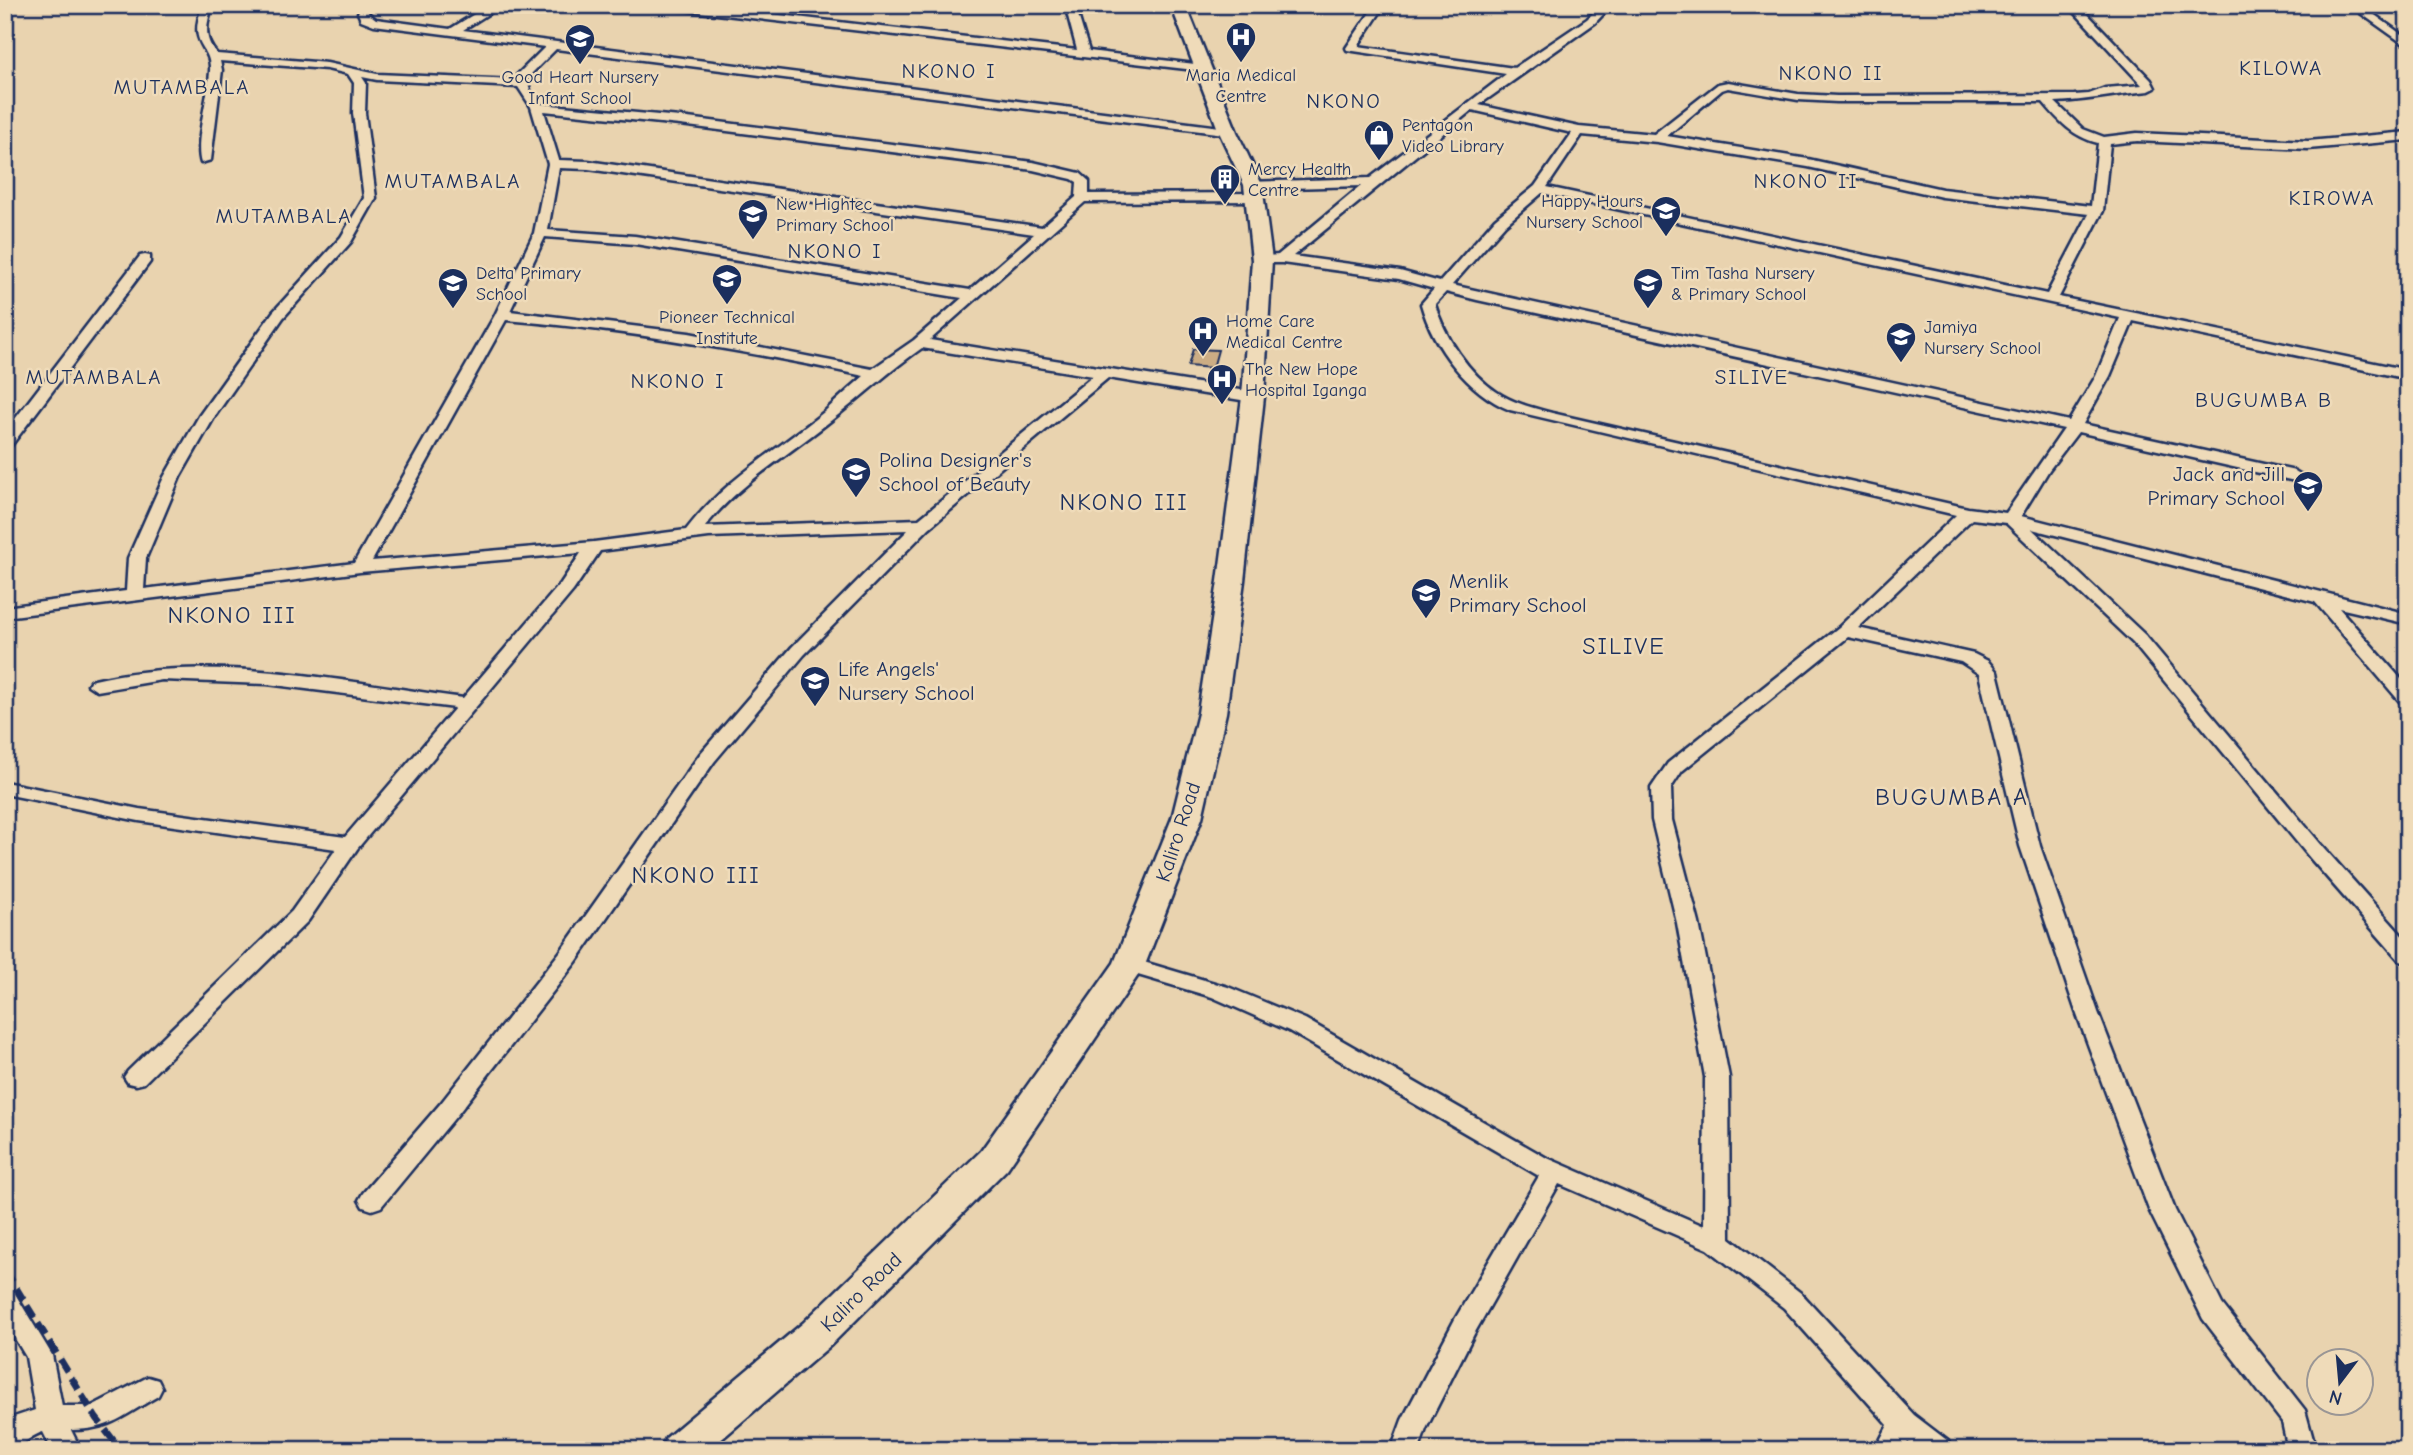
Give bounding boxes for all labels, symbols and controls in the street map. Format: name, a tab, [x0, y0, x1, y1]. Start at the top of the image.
hospital icon: Maria Medical Centre	[1224, 20, 1258, 64]
school or university icon: Good Heart Nursery Infant School	[563, 22, 597, 66]
district label: KILOWA	[2239, 56, 2323, 80]
district label: NKONO I	[902, 59, 996, 83]
district label: NKONO II	[1778, 61, 1884, 85]
place label: Maria Medical Centre	[1186, 65, 1296, 107]
place label: Good Heart Nursery Infant School	[502, 67, 659, 109]
district label: MUTAMBALA	[114, 75, 250, 99]
district label: NKONO	[1306, 89, 1382, 113]
place label: Pentagon Video Library	[1402, 115, 1505, 157]
shop icon: Pentagon Video Library	[1362, 118, 1396, 162]
place label: Mercy Health Centre	[1248, 159, 1352, 201]
building icon: Mercy Health Centre	[1208, 162, 1242, 206]
district label: MUTAMBALA	[385, 169, 521, 193]
district label: NKONO II	[1753, 169, 1859, 193]
district label: KIROWA	[2289, 186, 2375, 210]
place label: Happy Hours Nursery School	[1526, 191, 1643, 233]
place label: New Hightec Primary School	[776, 194, 894, 236]
school or university icon: Happy Hours Nursery School	[1649, 194, 1683, 238]
school or university icon: New Hightec Primary School	[736, 197, 770, 241]
district label: MUTAMBALA	[216, 204, 352, 228]
district label: NKONO I	[788, 239, 882, 263]
school or university icon: Pioneer Technical Institute	[710, 262, 744, 306]
place label: Delta Primary School	[476, 263, 582, 305]
place label: Tim Tasha Nursery & Primary School	[1671, 263, 1816, 305]
school or university icon: Delta Primary School	[436, 266, 470, 310]
school or university icon: Tim Tasha Nursery & Primary School	[1631, 266, 1665, 310]
place label: Pioneer Technical Institute	[659, 307, 795, 349]
place label: Home Care Medical Centre	[1226, 311, 1343, 353]
hospital icon: Home Care Medical Centre	[1186, 314, 1220, 358]
place label: Jamiya Nursery School	[1924, 317, 2041, 359]
school or university icon: Jamiya Nursery School	[1884, 320, 1918, 364]
place label: The New Hope Hospital Iganga	[1245, 359, 1367, 401]
hospital icon: The New Hope Hospital Iganga	[1205, 362, 1239, 406]
district label: MUTAMBALA	[26, 365, 162, 389]
district label: SILIVE	[1715, 365, 1789, 389]
district label: NKONO I	[631, 369, 725, 393]
district label: BUGUMBA B	[2195, 388, 2333, 412]
place label: Polina Designer's School of Beauty	[879, 448, 1032, 496]
school or university icon: Polina Designer's School of Beauty	[839, 455, 873, 499]
place label: Jack and Jill Primary School	[2147, 462, 2285, 510]
school or university icon: Jack and Jill Primary School	[2291, 469, 2325, 513]
district label: NKONO III	[1059, 488, 1189, 516]
place label: Menlik Primary School	[1449, 569, 1587, 617]
school or university icon: Menlik Primary School	[1409, 576, 1443, 620]
district label: NKONO III	[167, 601, 297, 629]
district label: SILIVE	[1582, 632, 1666, 660]
place label: Life Angels' Nursery School	[838, 657, 975, 705]
school or university icon: Life Angels' Nursery School	[798, 664, 832, 708]
street label: Kaliro Road	[1151, 779, 1205, 885]
district label: BUGUMBA A	[1875, 783, 2029, 811]
district label: NKONO III	[631, 861, 761, 889]
street label: Kaliro Road	[815, 1247, 907, 1337]
north arrow	[2304, 1346, 2374, 1416]
text: N	[2327, 1385, 2345, 1410]

